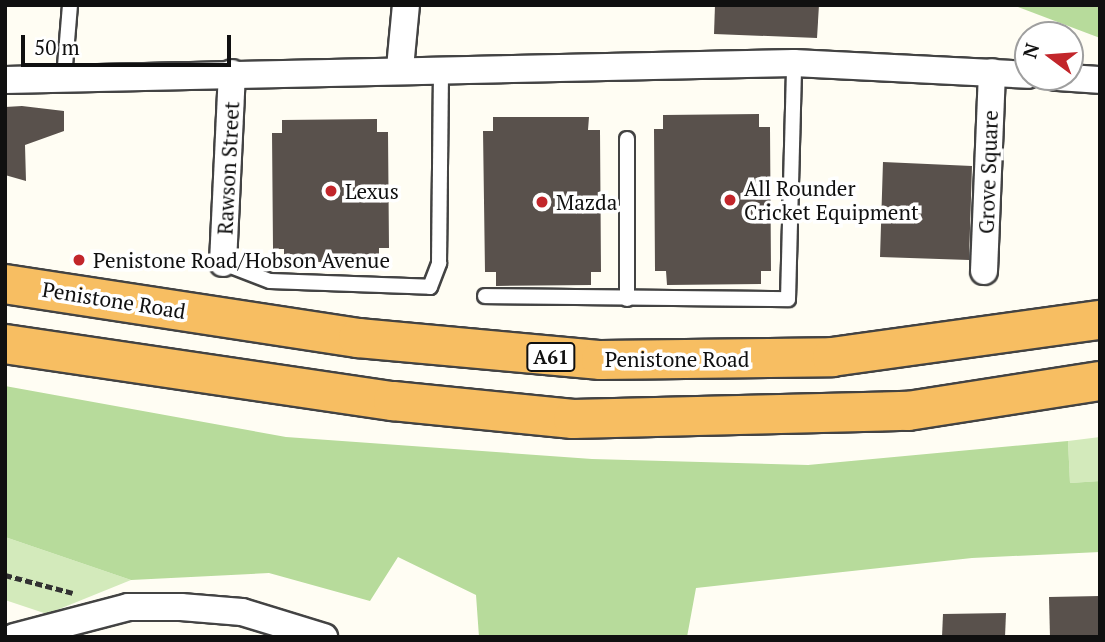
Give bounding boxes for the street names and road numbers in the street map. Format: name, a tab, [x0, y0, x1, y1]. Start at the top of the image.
street label: Rawson Street	[212, 101, 244, 235]
street label: Grove Square	[973, 110, 1003, 234]
street label: Penistone Road	[41, 276, 187, 324]
road number: A61	[525, 342, 577, 372]
street label: Penistone Road	[605, 346, 749, 372]

